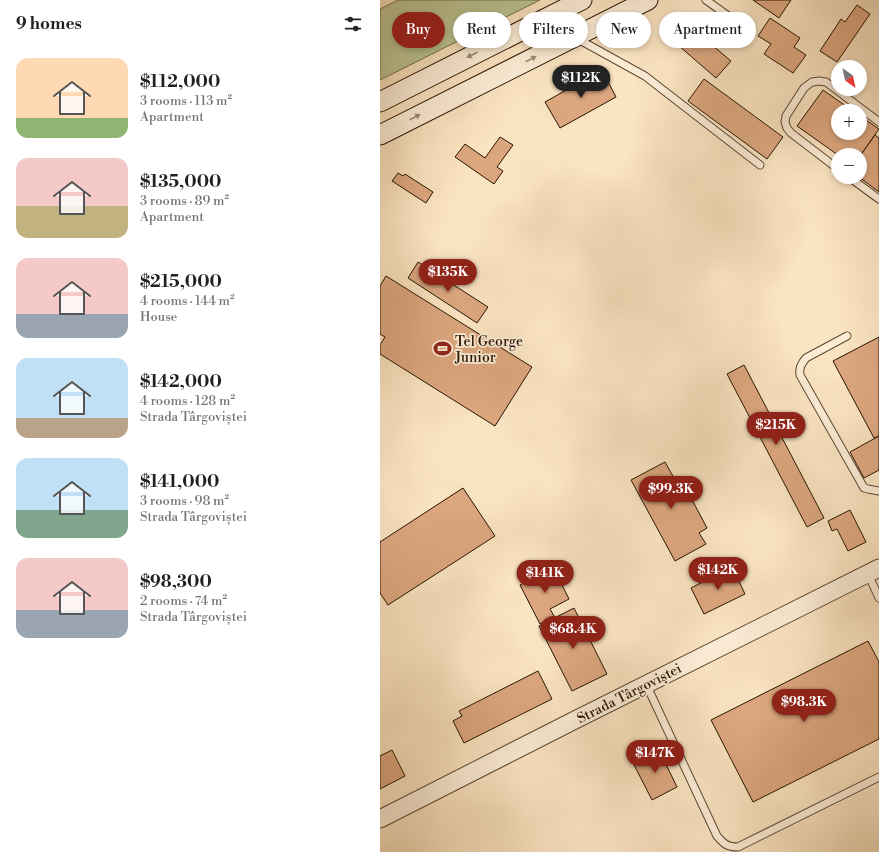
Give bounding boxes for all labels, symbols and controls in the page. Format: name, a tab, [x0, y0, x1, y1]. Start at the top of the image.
chip: Buy	[392, 12, 445, 48]
chip: Rent	[453, 12, 511, 48]
chip: Filters	[519, 12, 588, 48]
chip: New	[596, 12, 651, 48]
chip: Apartment	[659, 12, 756, 48]
text: 9 homes	[16, 13, 82, 35]
icon: filters	[342, 13, 364, 35]
one-way arrow	[466, 52, 478, 58]
one-way arrow	[525, 56, 537, 62]
north arrow	[831, 60, 867, 96]
map controls	[831, 60, 867, 184]
pin: $112K	[553, 65, 609, 99]
text: $112K	[561, 70, 601, 86]
text: $112,000	[140, 71, 220, 93]
icon: home	[48, 74, 96, 122]
text: 3 rooms · 113 m²	[140, 93, 232, 109]
button: +	[831, 104, 867, 140]
text: Apartment	[140, 109, 204, 125]
one-way arrow	[409, 114, 421, 120]
button: −	[831, 148, 867, 184]
text: $135,000	[140, 171, 221, 193]
icon: home	[48, 174, 96, 222]
text: 3 rooms · 89 m²	[140, 193, 229, 209]
text: Apartment	[140, 209, 204, 225]
pin: $135K	[420, 259, 476, 293]
text: $135K	[428, 264, 468, 280]
text: $215,000	[140, 271, 222, 293]
icon: home	[48, 274, 96, 322]
text: 4 rooms · 144 m²	[140, 293, 235, 309]
text: House	[140, 309, 177, 325]
place label: Tel George Junior	[454, 333, 523, 367]
sports icon: Tel George Junior	[432, 339, 452, 359]
text: $142,000	[140, 371, 222, 393]
icon: home	[48, 374, 96, 422]
text: 4 rooms · 128 m²	[140, 393, 235, 409]
text: Strada Târgoviștei	[140, 409, 247, 425]
pin: $215K	[748, 412, 804, 446]
text: $215K	[756, 417, 796, 433]
text: $141,000	[140, 471, 219, 493]
icon: home	[48, 474, 96, 522]
pin: $99.3K	[638, 476, 704, 510]
text: $99.3K	[648, 481, 694, 497]
text: 3 rooms · 98 m²	[140, 493, 229, 509]
text: Strada Târgoviștei	[140, 509, 247, 525]
pin: $142K	[690, 557, 746, 591]
pin: $141K	[517, 560, 573, 594]
text: $142K	[698, 562, 738, 578]
text: $141K	[526, 565, 564, 581]
text: $98,300	[140, 571, 212, 593]
icon: home	[48, 574, 96, 622]
text: 2 rooms · 74 m²	[140, 593, 227, 609]
text: Strada Târgoviștei	[140, 609, 247, 625]
pin: $68.4K	[540, 616, 606, 650]
text: $68.4K	[549, 621, 597, 637]
street label: Strada Târgoviștei	[574, 660, 685, 728]
pin: $98.3K	[771, 689, 837, 723]
text: $98.3K	[781, 694, 827, 710]
pin: $147K	[627, 740, 683, 774]
text: $147K	[635, 745, 675, 761]

